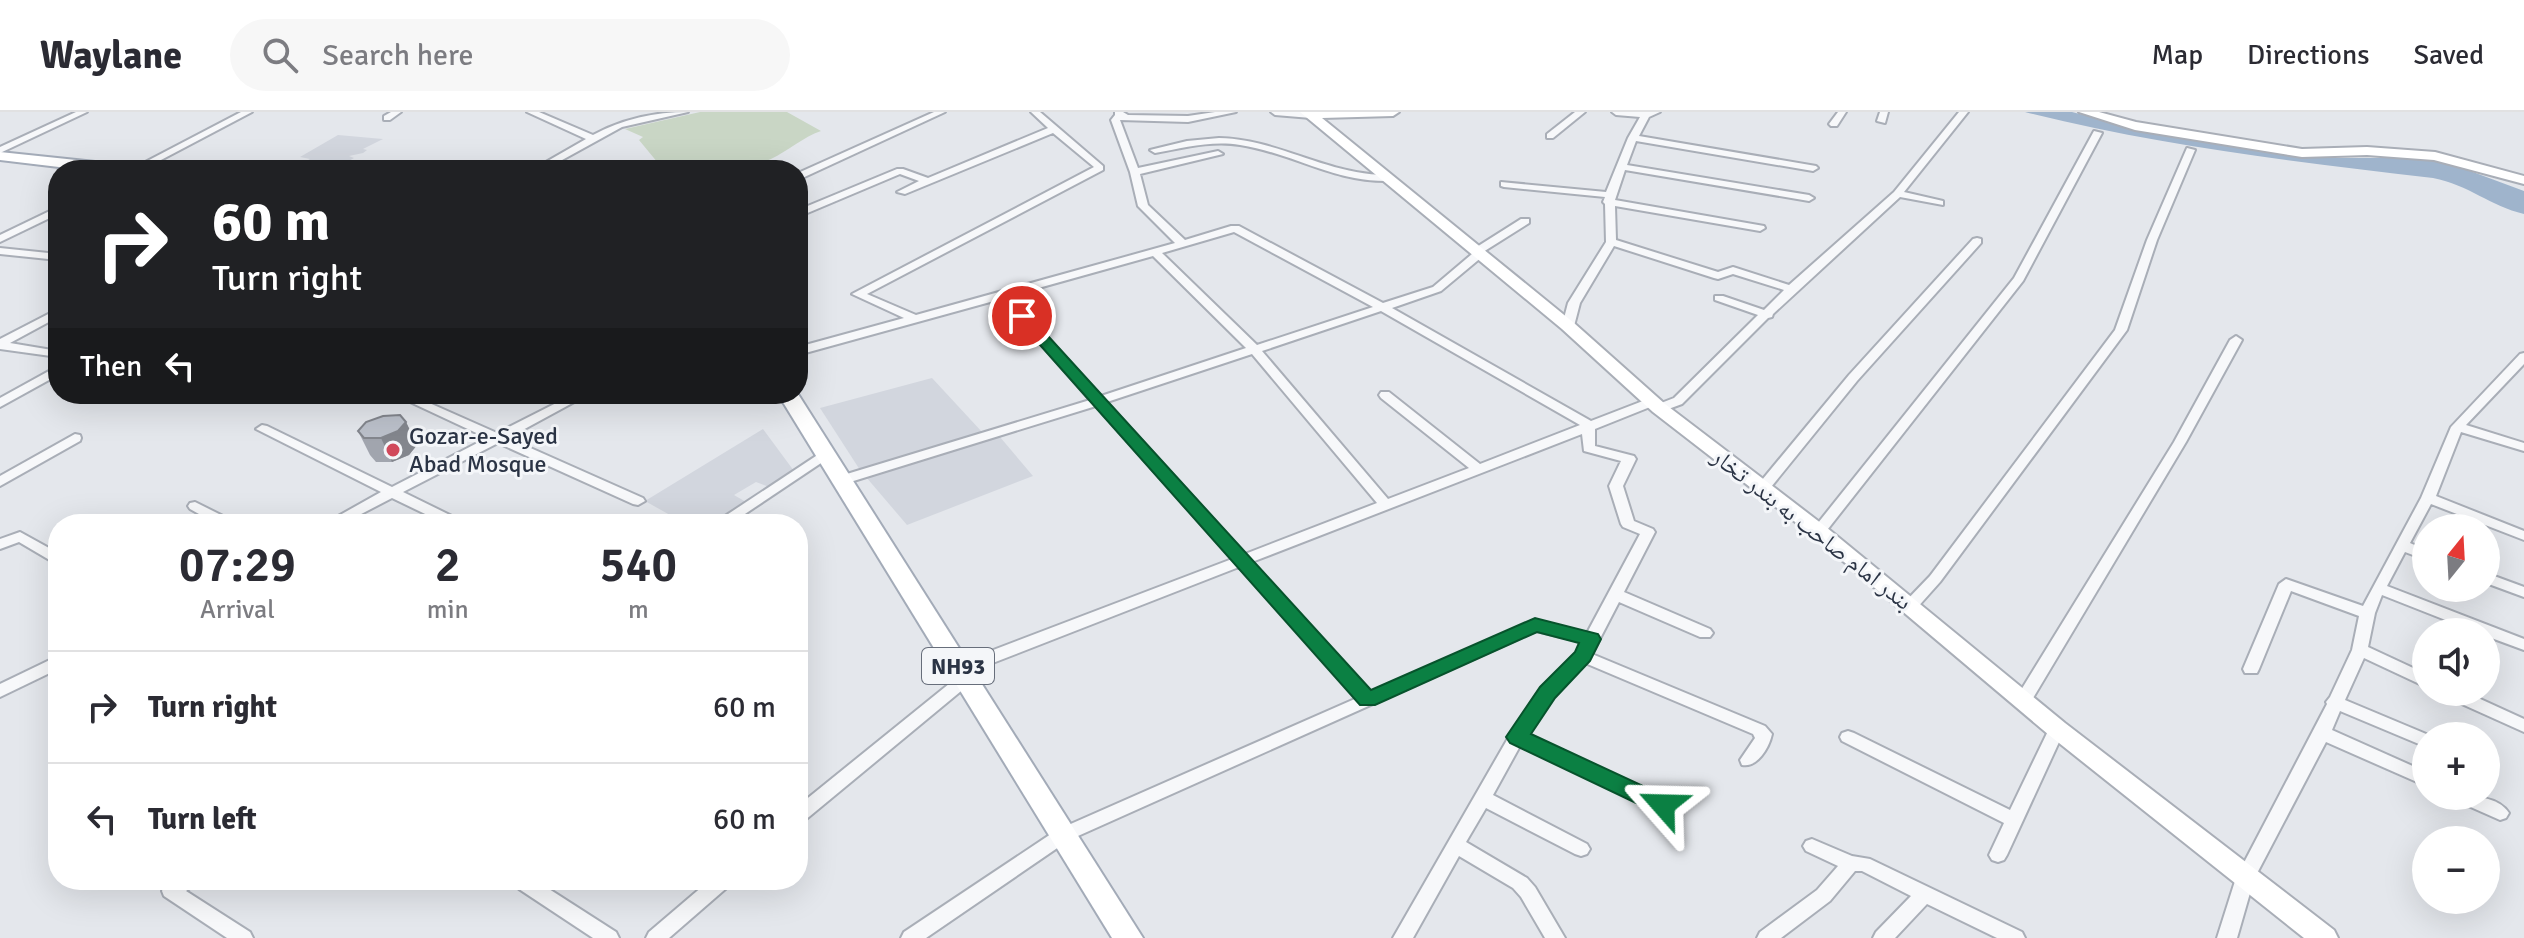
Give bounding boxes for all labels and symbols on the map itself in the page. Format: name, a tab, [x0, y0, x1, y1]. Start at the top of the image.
pin	[988, 282, 1056, 350]
place label: Gozar-e-Sayed Abad Mosque	[409, 421, 558, 479]
marker: Gozar-e-Sayed Abad Mosque	[384, 441, 402, 459]
street label: بندر امام صاحب به بندر تخار	[1704, 441, 1918, 617]
north arrow	[2412, 514, 2500, 602]
road number: NH93	[922, 648, 994, 684]
position arrow	[1621, 763, 1705, 847]

